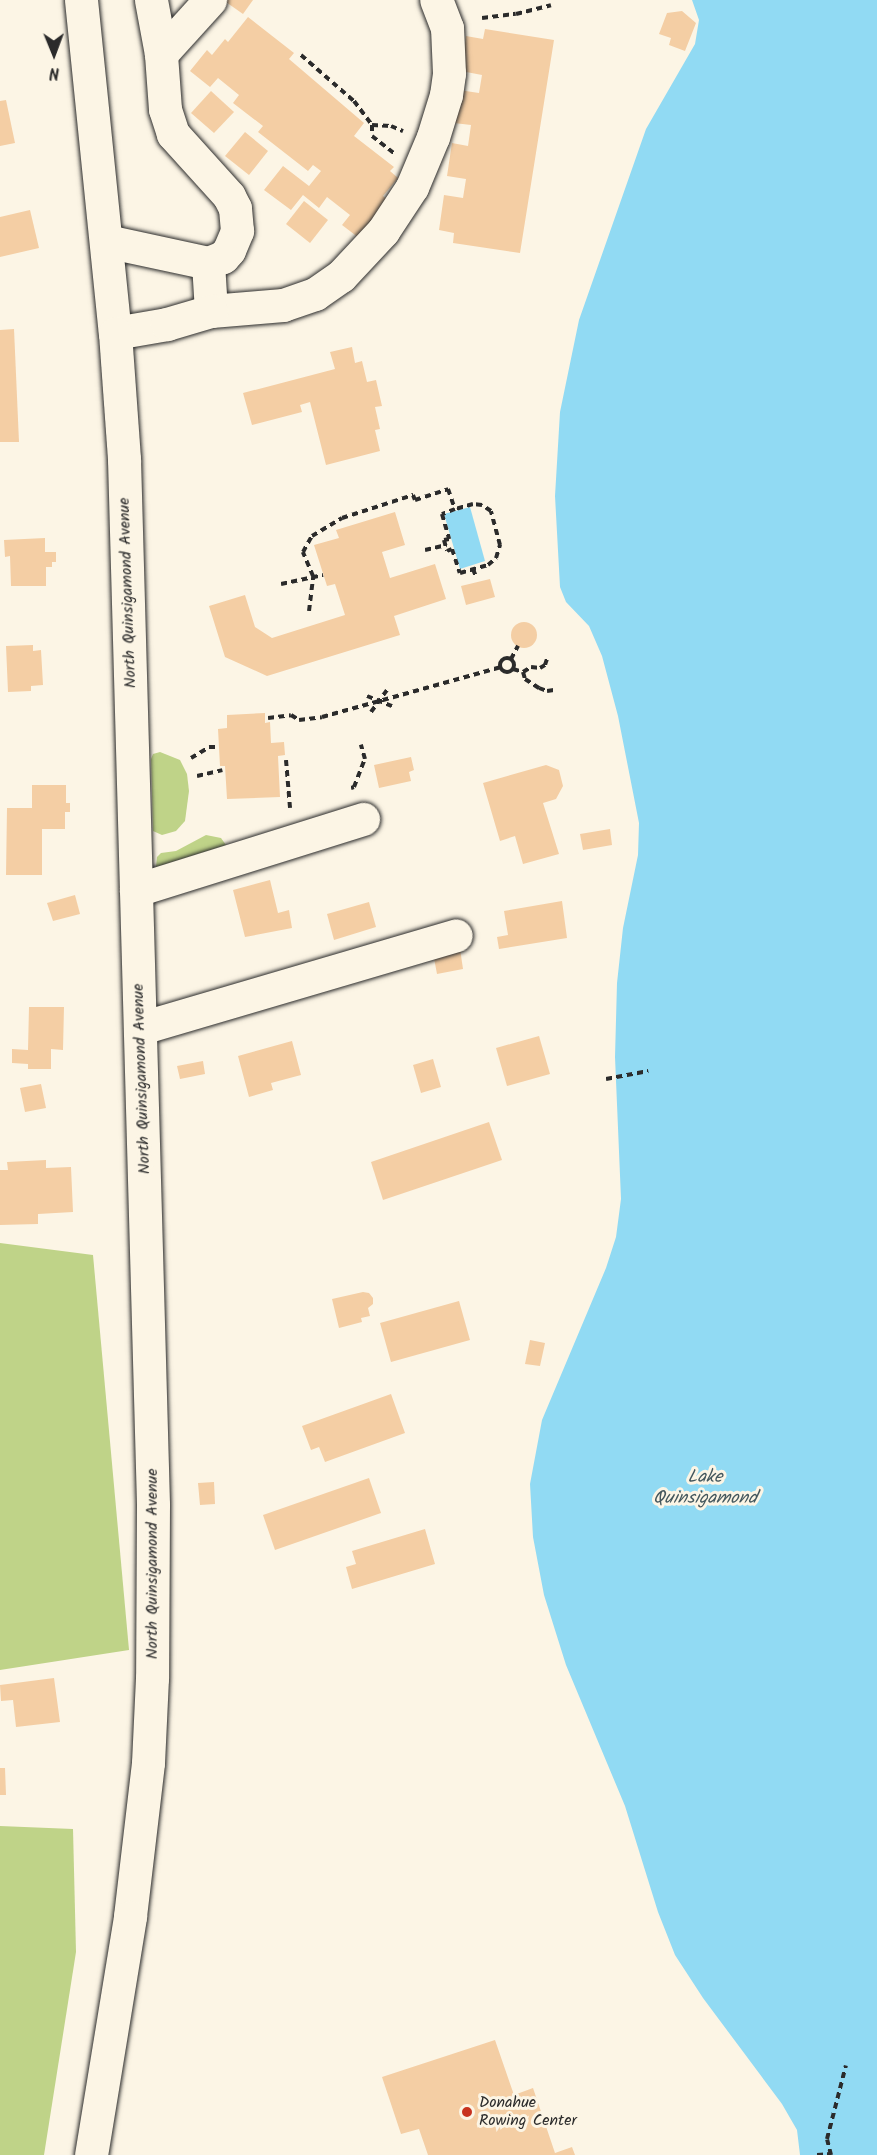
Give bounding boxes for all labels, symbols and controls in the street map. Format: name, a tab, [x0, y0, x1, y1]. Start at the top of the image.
north arrow	[24, 24, 84, 84]
text: N	[49, 60, 60, 85]
street label: North Quinsigamond Avenue	[115, 497, 141, 689]
street label: North Quinsigamond Avenue	[129, 983, 155, 1175]
water label: Lake Quinsigamond	[653, 1468, 757, 1510]
street label: North Quinsigamond Avenue	[143, 1469, 163, 1659]
place label: Donahue Rowing Center	[479, 2093, 577, 2131]
marker: Donahue Rowing Center	[460, 2105, 474, 2119]

